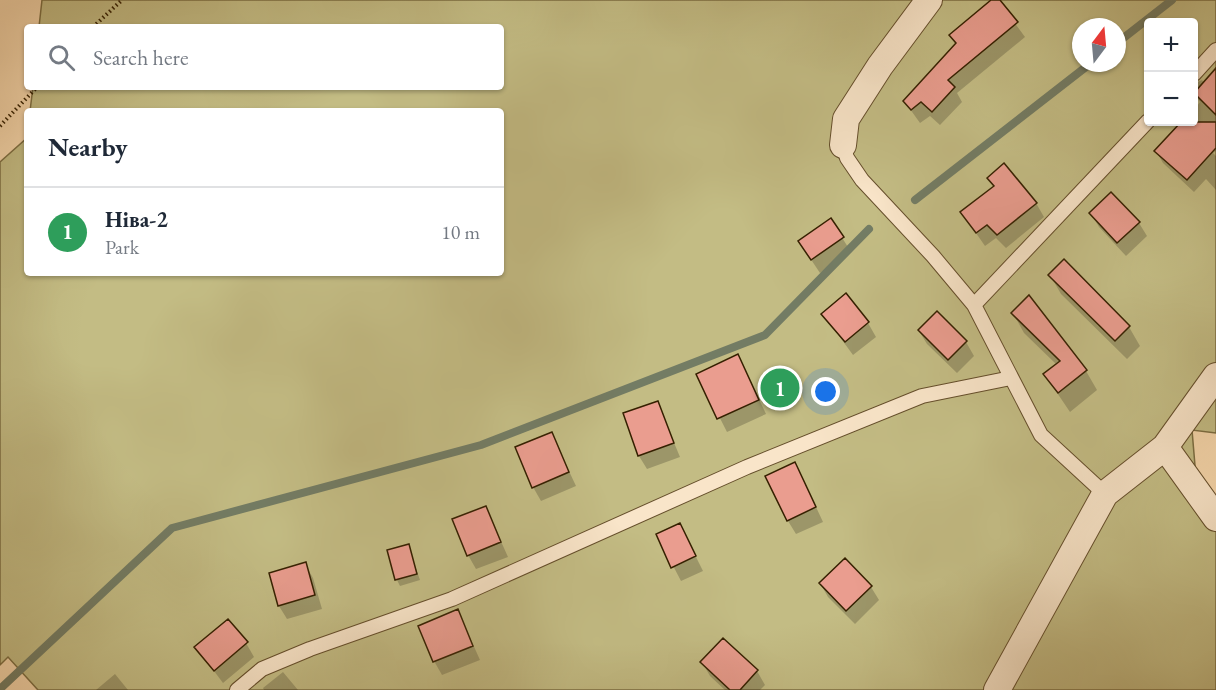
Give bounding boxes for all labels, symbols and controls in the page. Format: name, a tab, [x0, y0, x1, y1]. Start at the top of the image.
north arrow	[1072, 18, 1126, 72]
map controls	[1144, 18, 1198, 126]
button: +	[1144, 18, 1198, 72]
search box	[24, 24, 504, 90]
icon: search	[45, 41, 78, 74]
text: Search here	[93, 43, 188, 72]
button: −	[1144, 72, 1198, 126]
text: Nearby	[48, 130, 128, 164]
text: Ніва-2	[105, 205, 168, 234]
text: 1	[62, 219, 73, 245]
text: 10 m	[441, 219, 480, 245]
text: Park	[105, 234, 139, 260]
pin: 1	[760, 366, 800, 410]
your location	[811, 377, 840, 406]

